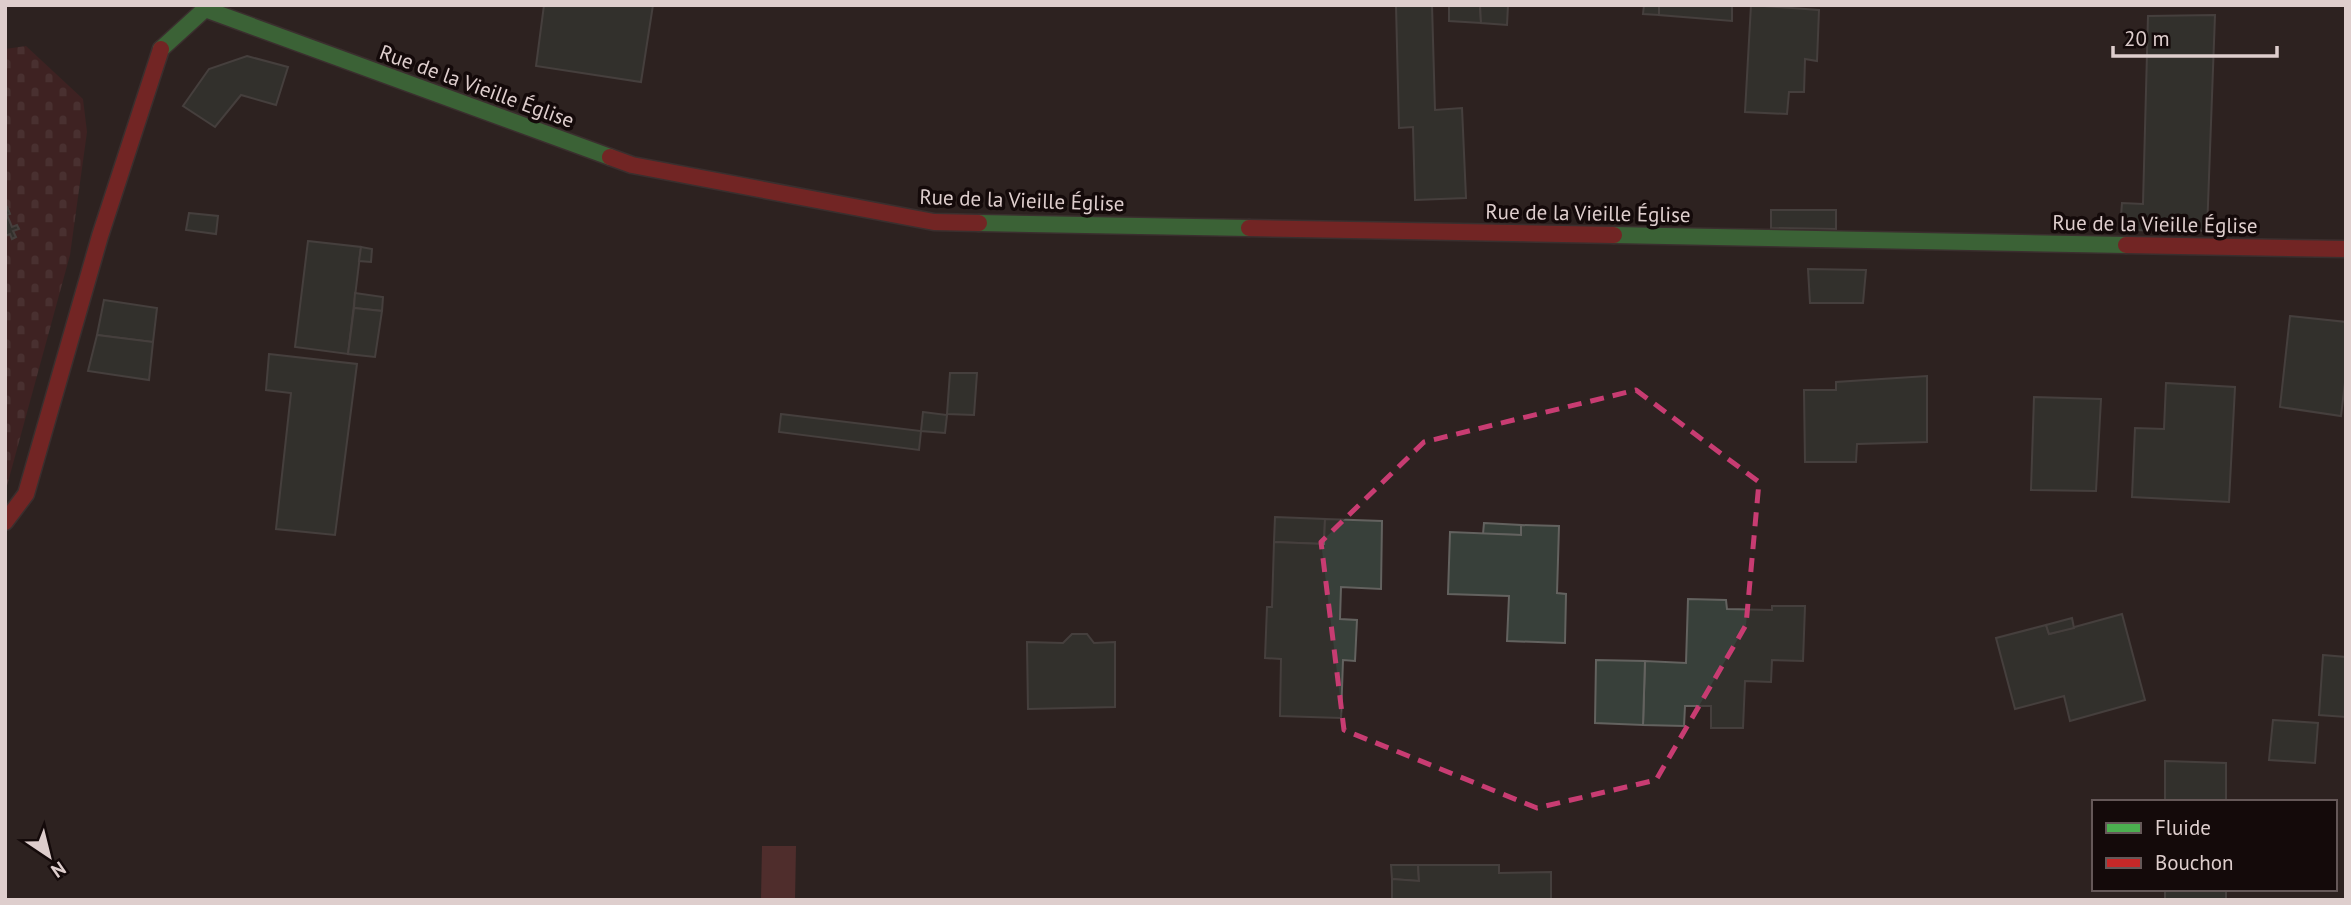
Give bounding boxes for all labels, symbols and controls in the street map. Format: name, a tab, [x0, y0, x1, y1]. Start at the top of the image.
scale bar	[2113, 14, 2278, 58]
text: 20 m	[2124, 25, 2170, 52]
street label: Rue de la Vieille Église	[376, 38, 578, 134]
street label: Rue de la Vieille Église	[919, 183, 1125, 217]
street label: Rue de la Vieille Église	[1485, 198, 1691, 228]
street label: Rue de la Vieille Église	[2052, 209, 2258, 239]
legend	[2092, 800, 2337, 891]
text: Fluide	[2155, 814, 2211, 841]
north arrow	[14, 821, 84, 891]
text: Bouchon	[2155, 849, 2234, 876]
text: N	[47, 857, 71, 883]

